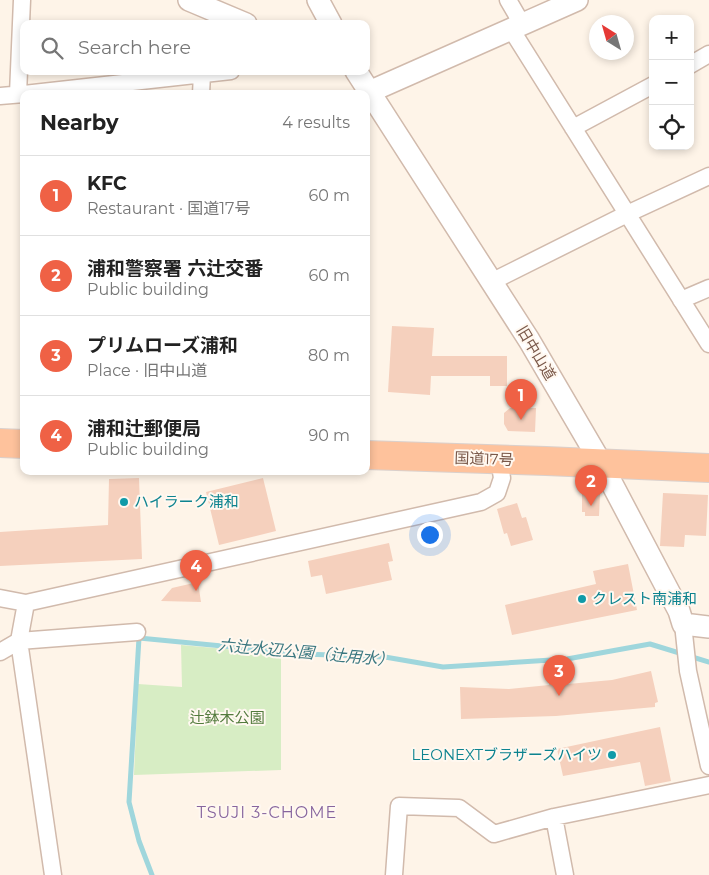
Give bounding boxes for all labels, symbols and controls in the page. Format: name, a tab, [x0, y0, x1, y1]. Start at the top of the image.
north arrow	[589, 15, 634, 60]
map controls	[649, 15, 694, 150]
button: +	[649, 15, 694, 60]
search box	[20, 20, 370, 75]
icon: search	[38, 34, 66, 62]
text: Search here	[78, 36, 191, 59]
button: −	[649, 60, 694, 105]
button: locate	[649, 105, 694, 150]
text: Nearby	[40, 110, 119, 135]
text: 4 results	[282, 113, 350, 132]
text: KFC	[87, 172, 127, 195]
text: 1	[53, 186, 59, 205]
text: 60 m	[308, 186, 350, 205]
text: Restaurant · 国道17号	[87, 199, 251, 218]
text: 浦和警察署 六辻交番	[87, 257, 263, 280]
text: 2	[51, 266, 61, 285]
text: 60 m	[308, 266, 350, 285]
text: Public building	[87, 280, 209, 299]
street label: 旧中山道	[513, 322, 560, 383]
text: プリムローズ浦和	[87, 334, 238, 357]
text: 3	[51, 346, 61, 365]
text: 80 m	[308, 346, 350, 365]
text: Place · 旧中山道	[87, 361, 207, 380]
pin: 1	[505, 379, 537, 420]
text: 浦和辻郵便局	[87, 417, 201, 440]
text: 4	[50, 426, 62, 445]
text: 90 m	[308, 426, 350, 445]
text: Public building	[87, 440, 209, 459]
street label: 国道17号	[454, 448, 514, 469]
pin: 2	[575, 465, 607, 506]
place label: ハイラーク浦和	[134, 492, 239, 511]
marker: ハイラーク浦和	[118, 496, 130, 508]
your location	[417, 522, 443, 548]
pin: 4	[180, 550, 212, 591]
place label: クレスト南浦和	[592, 589, 697, 608]
marker: クレスト南浦和	[576, 593, 588, 605]
water label: 六辻水辺公園（辻用水）	[217, 635, 394, 670]
pin: 3	[543, 655, 575, 696]
park label: 辻鉢木公園	[189, 708, 265, 727]
place label: LEONEXTブラザーズハイツ	[412, 745, 602, 764]
marker: LEONEXTブラザーズハイツ	[606, 749, 618, 761]
district label: TSUJI 3-CHOME	[197, 803, 337, 822]

